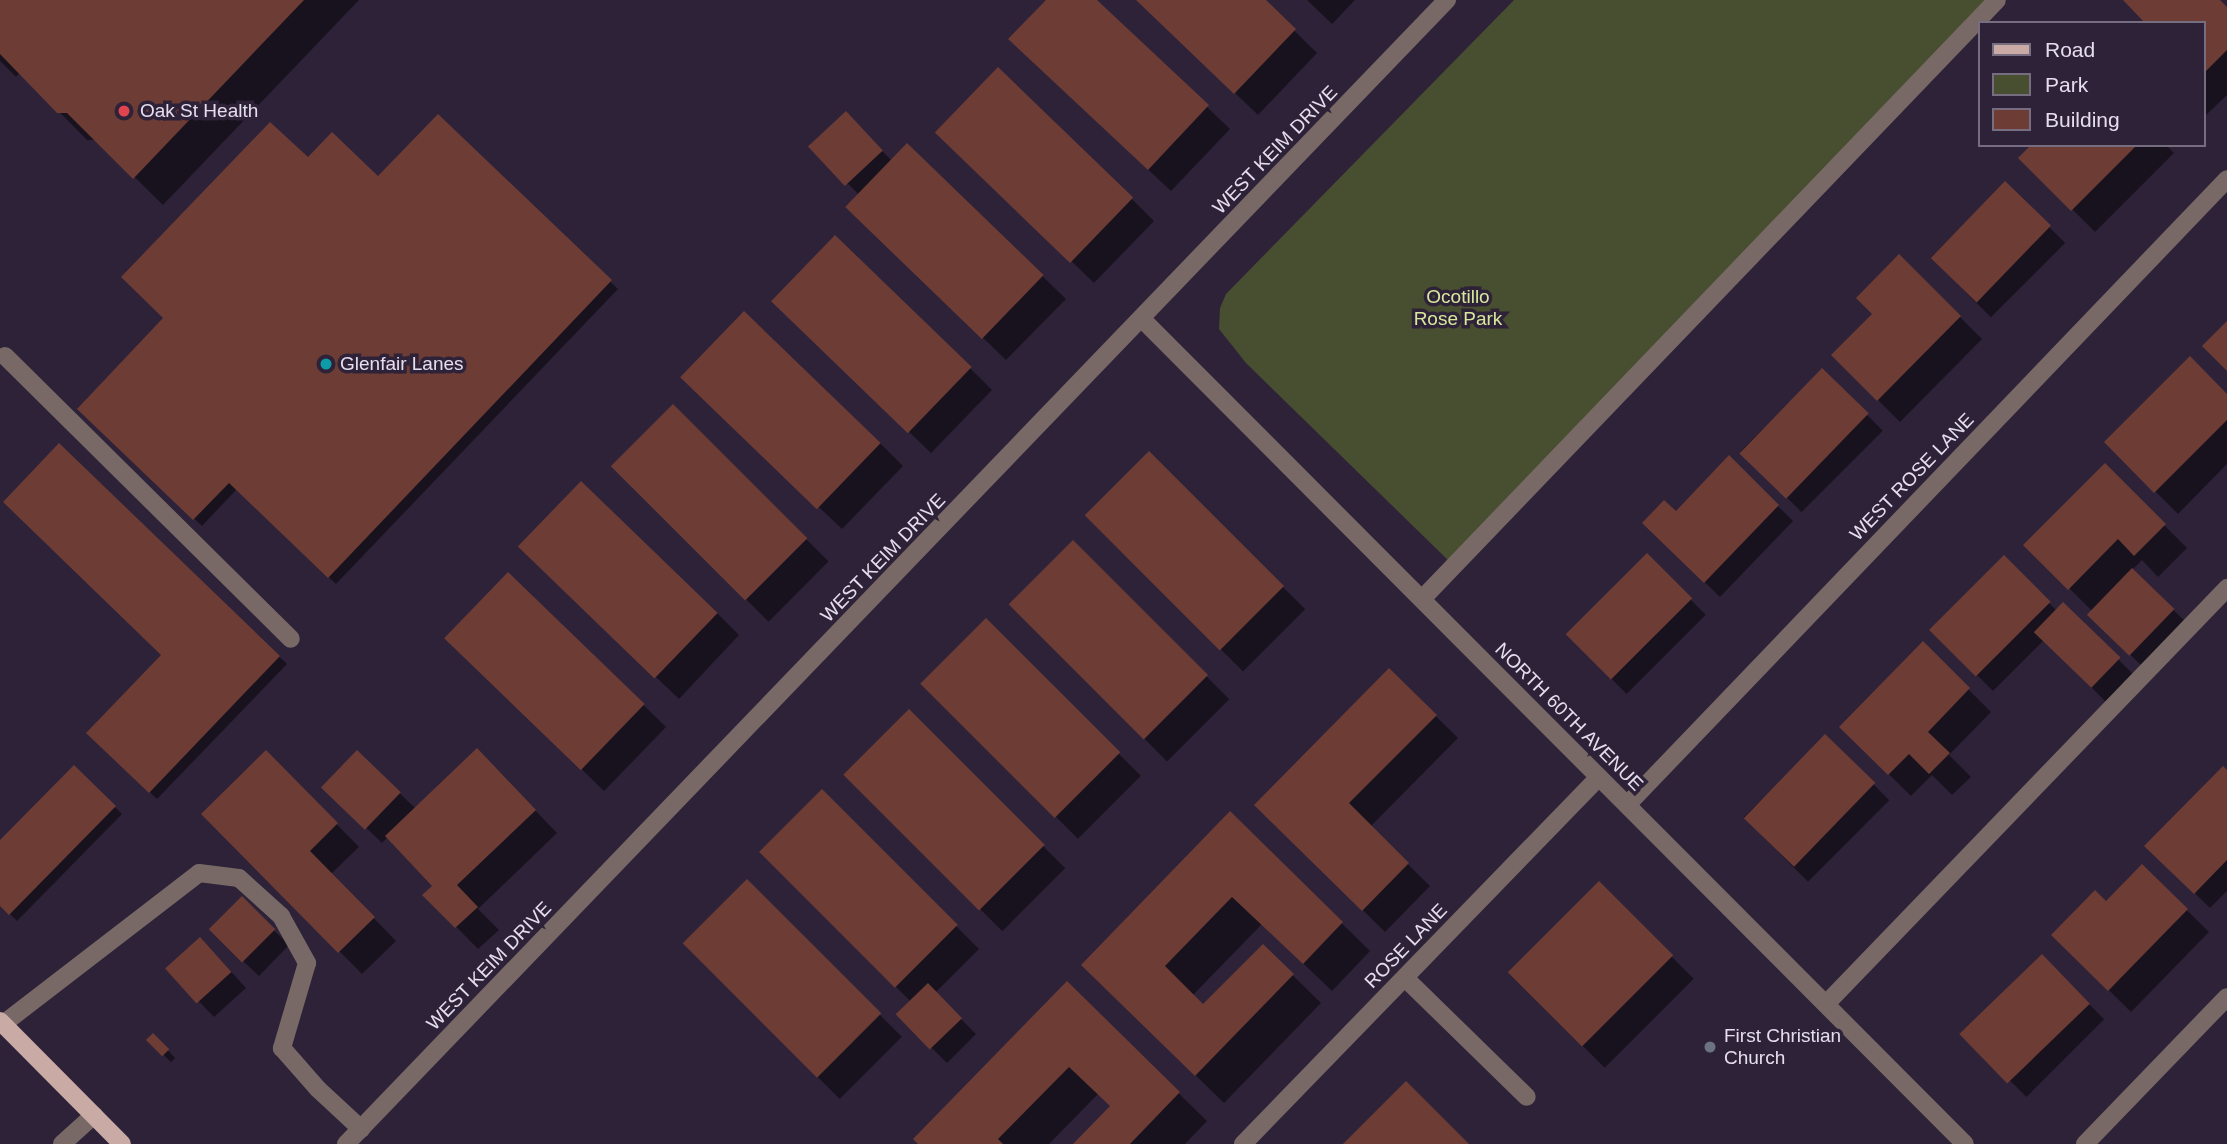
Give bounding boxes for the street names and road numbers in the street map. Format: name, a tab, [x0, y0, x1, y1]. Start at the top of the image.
street label: WEST KEIM DRIVE	[1208, 81, 1342, 219]
street label: WEST ROSE LANE	[1845, 408, 1979, 546]
street label: WEST KEIM DRIVE	[816, 489, 950, 627]
street label: NORTH 60TH AVENUE	[1490, 638, 1648, 796]
street label: WEST KEIM DRIVE	[422, 897, 556, 1035]
street label: ROSE LANE	[1360, 899, 1452, 993]

